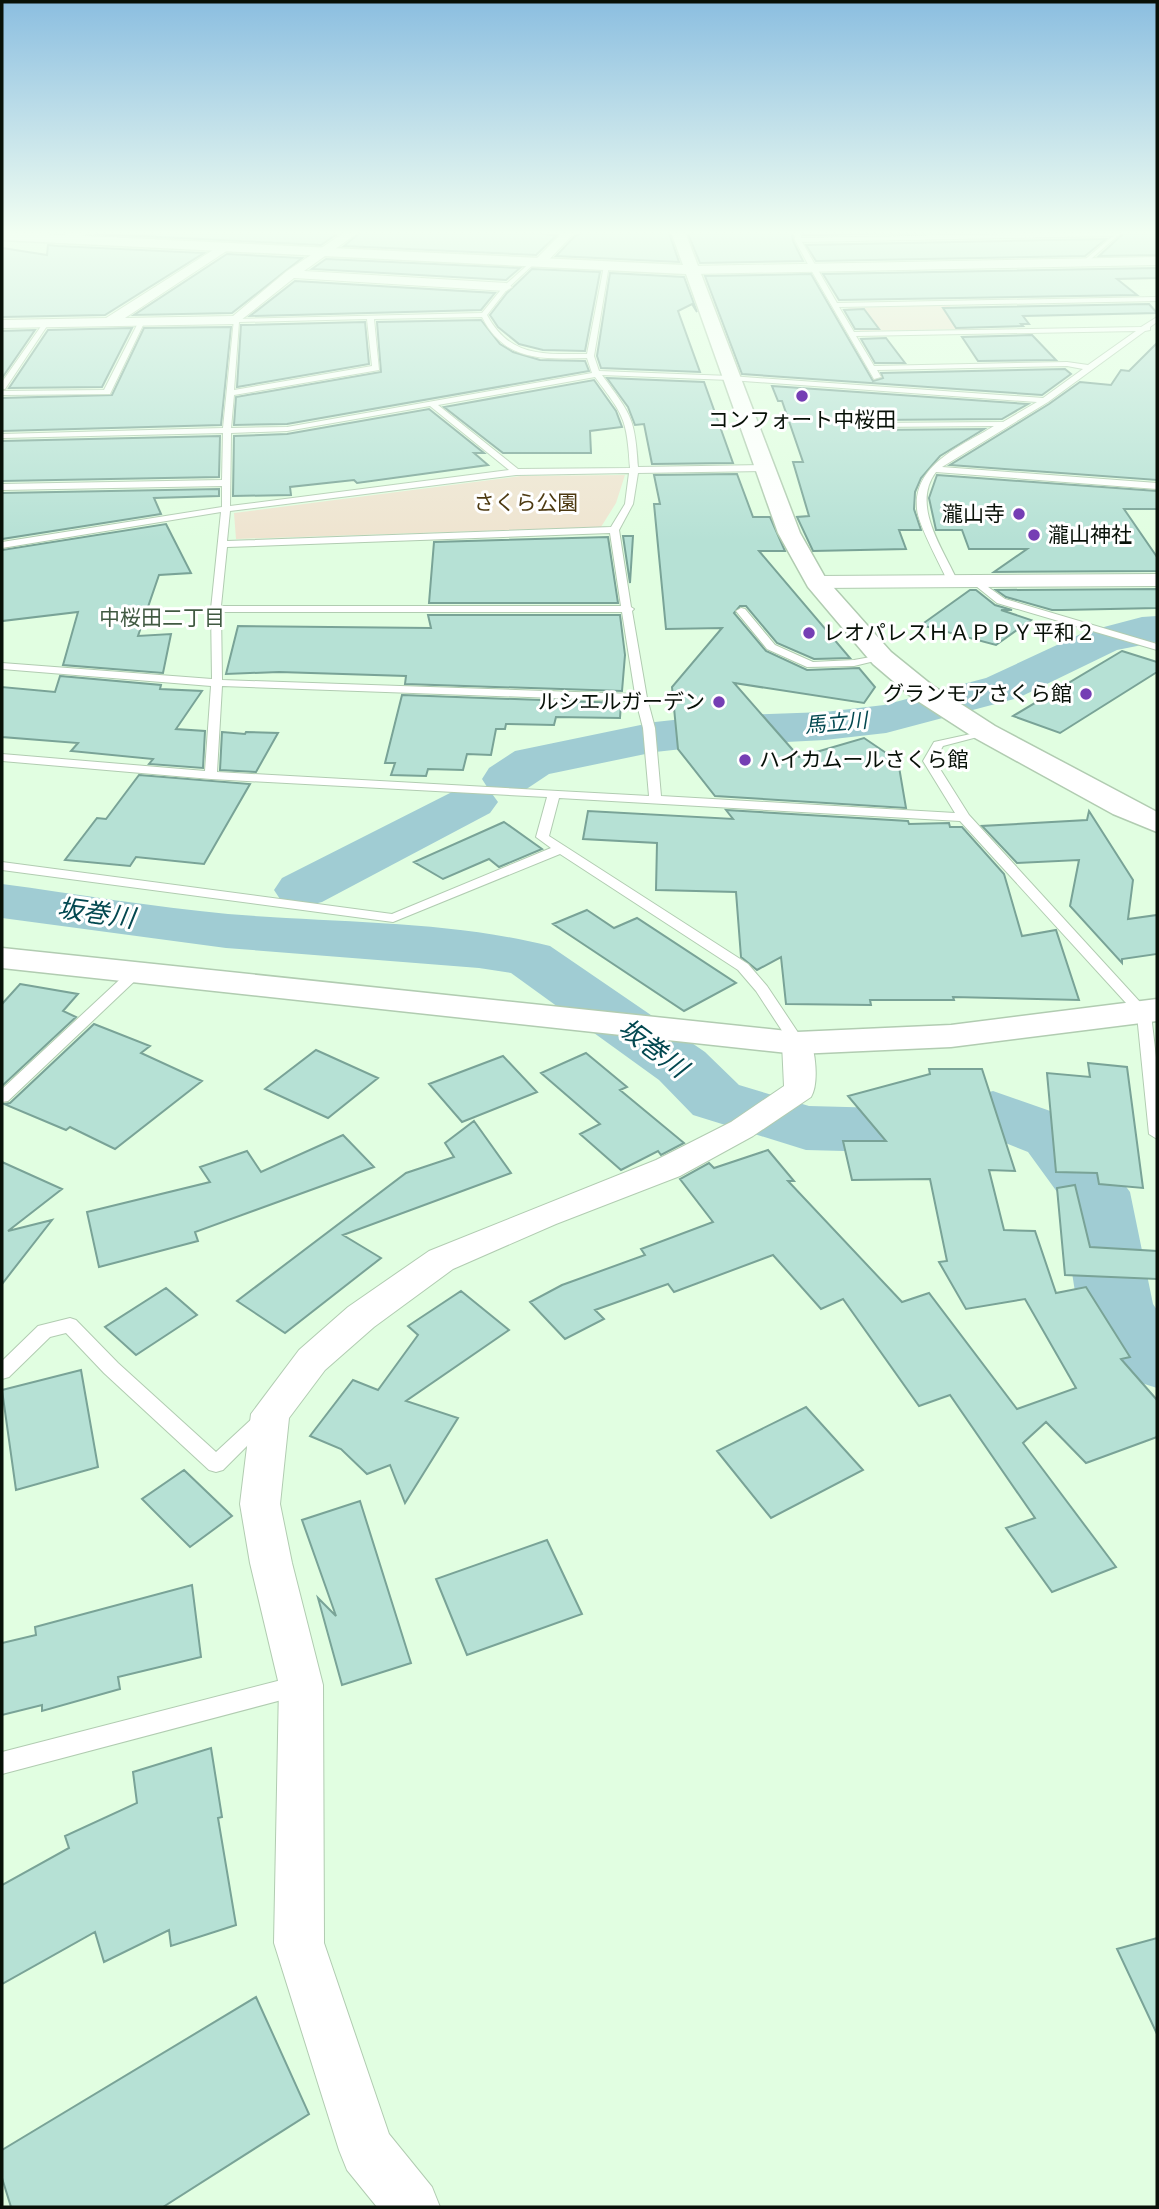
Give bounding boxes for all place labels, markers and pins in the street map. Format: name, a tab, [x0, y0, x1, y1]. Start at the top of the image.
marker: コンフォート中桜田	[794, 388, 810, 404]
place label: コンフォート中桜田	[708, 408, 896, 431]
place label: 瀧山寺	[942, 502, 1005, 525]
marker: 瀧山寺	[1011, 506, 1027, 522]
place label: 瀧山神社	[1048, 523, 1132, 546]
marker: 瀧山神社	[1026, 527, 1042, 543]
place label: レオパレスＨＡＰＰＹ平和２	[823, 621, 1096, 644]
marker: レオパレスＨＡＰＰＹ平和２	[801, 625, 817, 641]
place label: グランモアさくら館	[883, 682, 1072, 705]
marker: グランモアさくら館	[1078, 686, 1094, 702]
place label: ルシエルガーデン	[538, 690, 705, 713]
marker: ルシエルガーデン	[711, 694, 727, 710]
place label: ハイカムールさくら館	[759, 748, 969, 771]
marker: ハイカムールさくら館	[737, 752, 753, 768]

